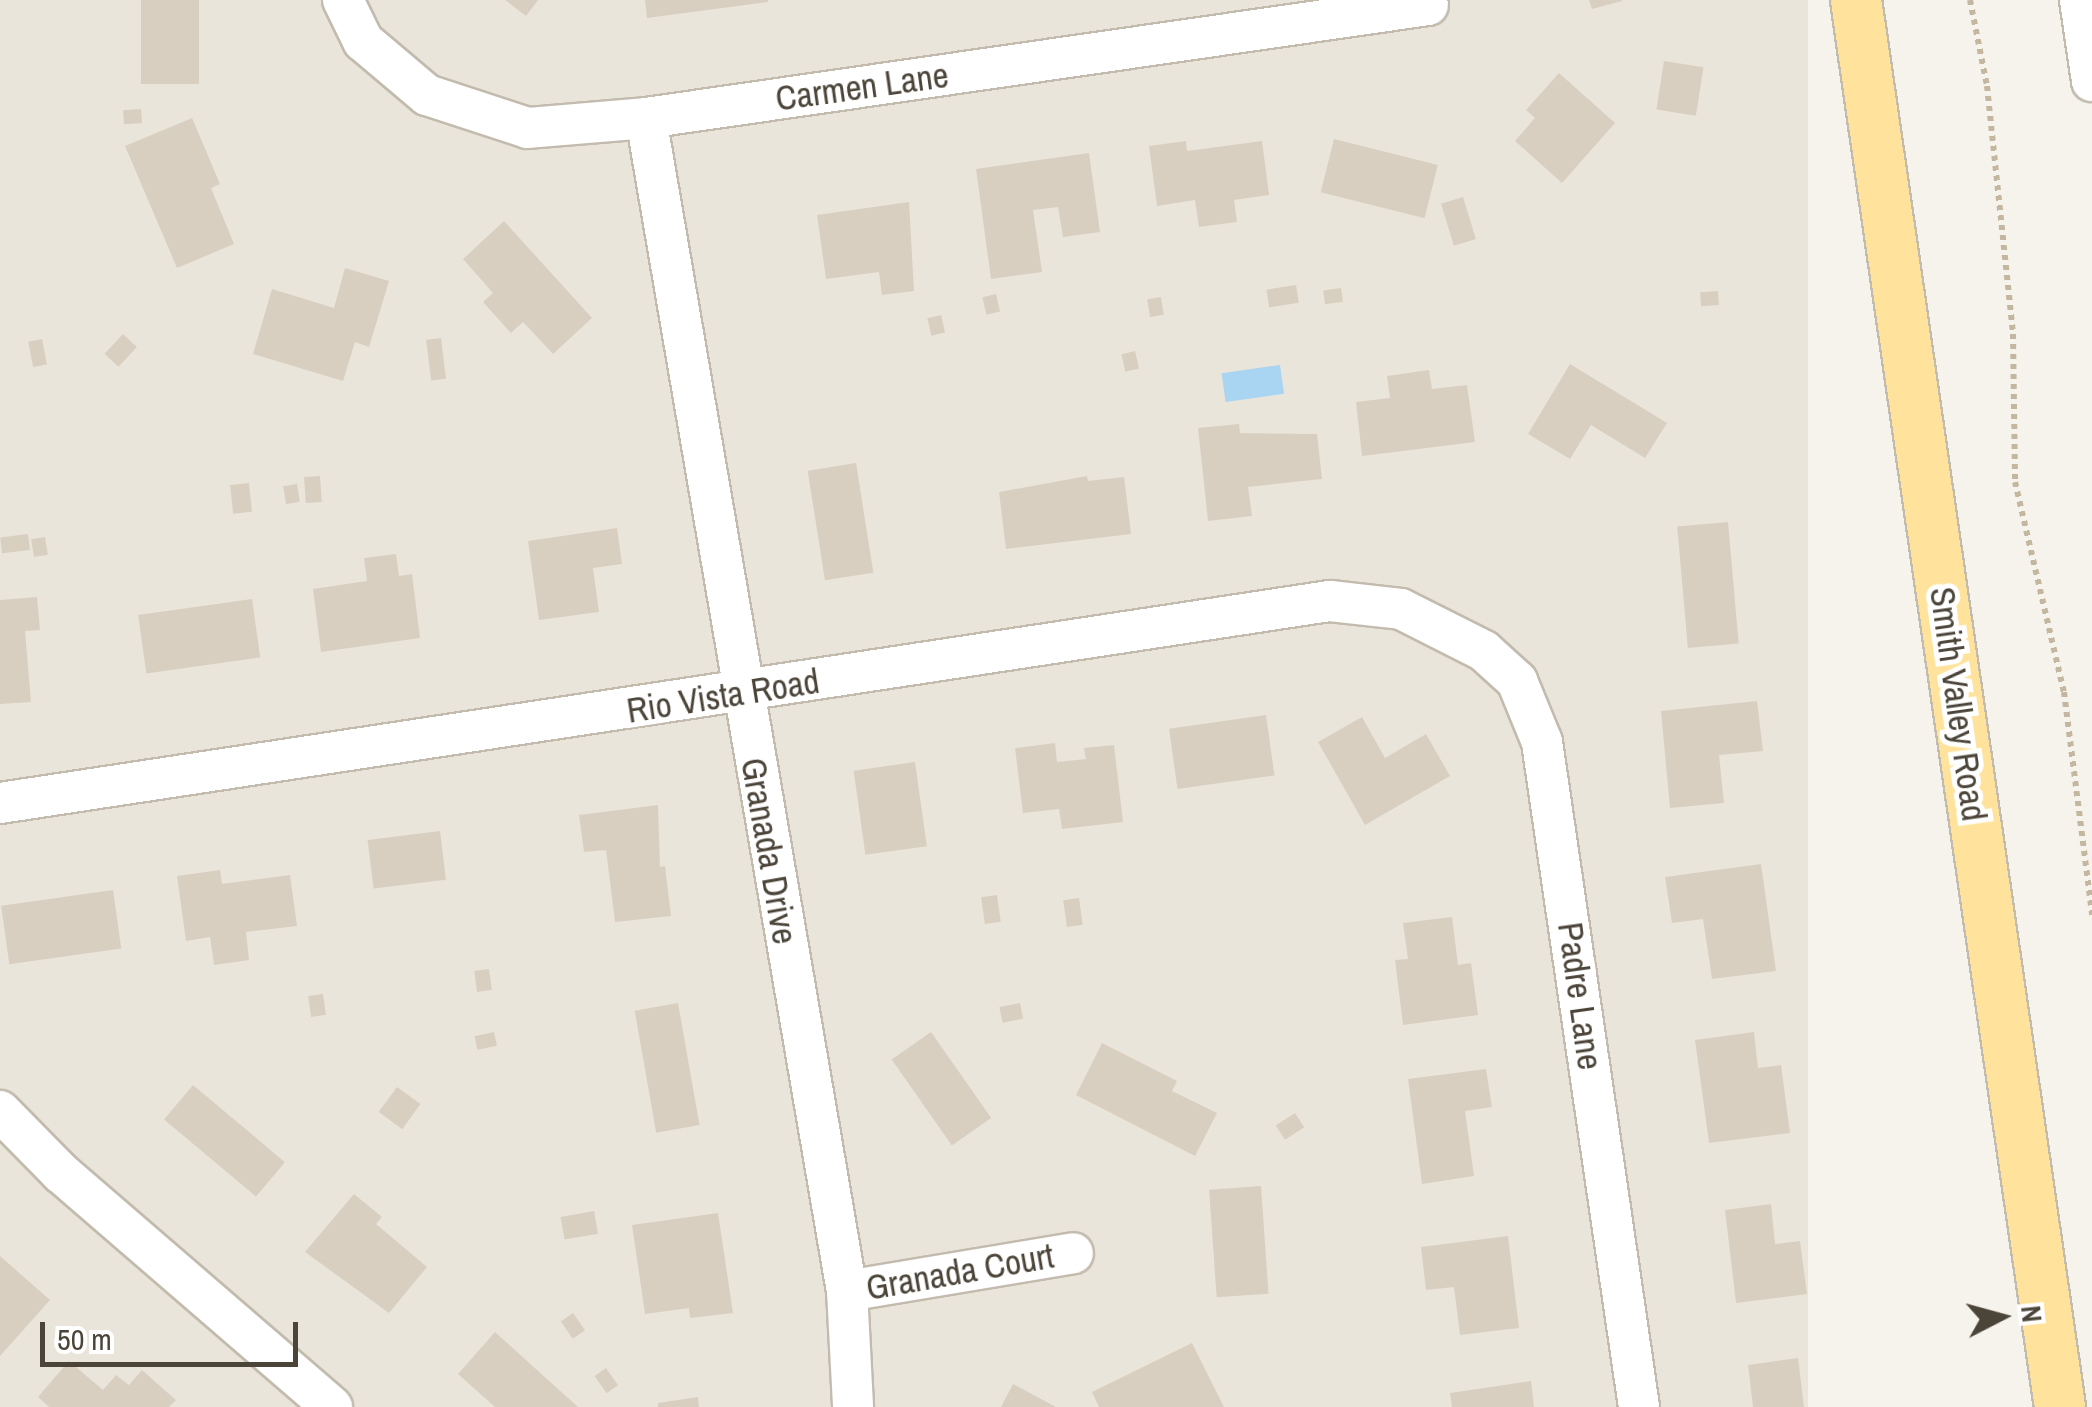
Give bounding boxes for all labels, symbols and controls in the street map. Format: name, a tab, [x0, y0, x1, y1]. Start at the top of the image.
street label: Carmen Lane	[773, 54, 951, 120]
street label: Smith Valley Road	[1921, 584, 1995, 824]
street label: Rio Vista Road	[624, 660, 822, 732]
street label: Granada Drive	[732, 755, 806, 947]
street label: Padre Lane	[1549, 920, 1611, 1072]
street label: Granada Court	[863, 1235, 1057, 1309]
north arrow	[1952, 1267, 2052, 1367]
scale bar	[45, 1302, 302, 1364]
text: N	[2012, 1304, 2052, 1324]
text: 50 m	[57, 1319, 112, 1359]

